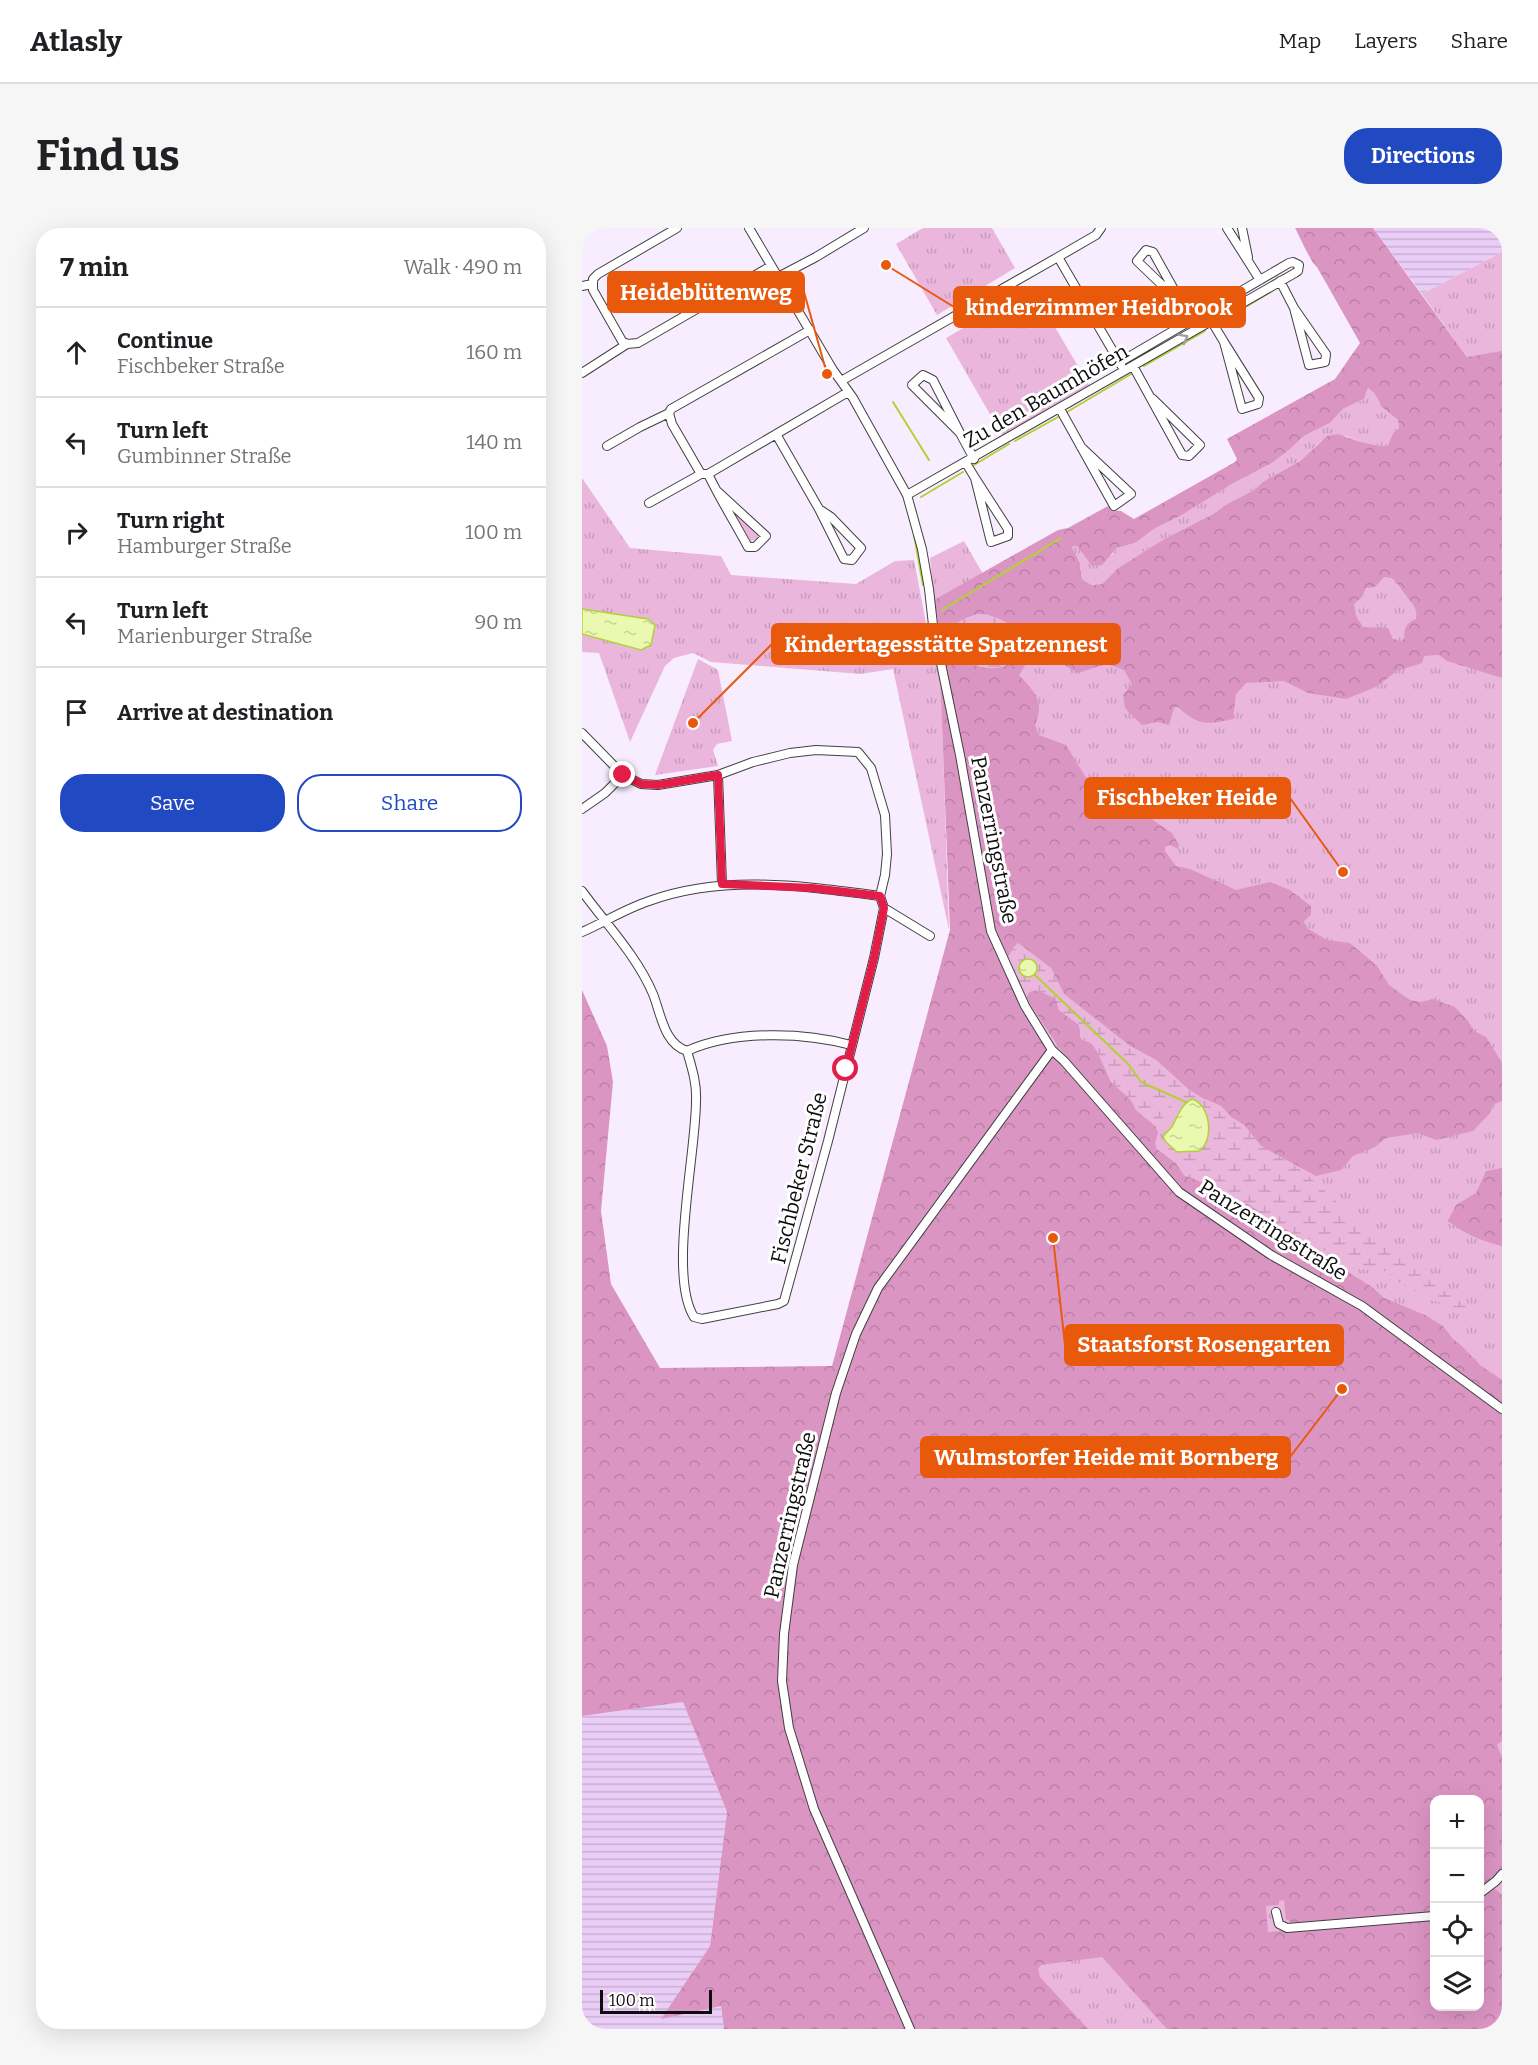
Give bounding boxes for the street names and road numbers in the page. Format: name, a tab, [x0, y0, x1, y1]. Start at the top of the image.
street label: Zu den Baumhöfen	[959, 338, 1133, 454]
street label: Panzerringstraße	[965, 754, 1023, 926]
street label: Fischbeker Straße	[765, 1089, 833, 1267]
street label: Panzerringstraße	[1194, 1174, 1352, 1286]
street label: Panzerringstraße	[758, 1429, 822, 1601]

